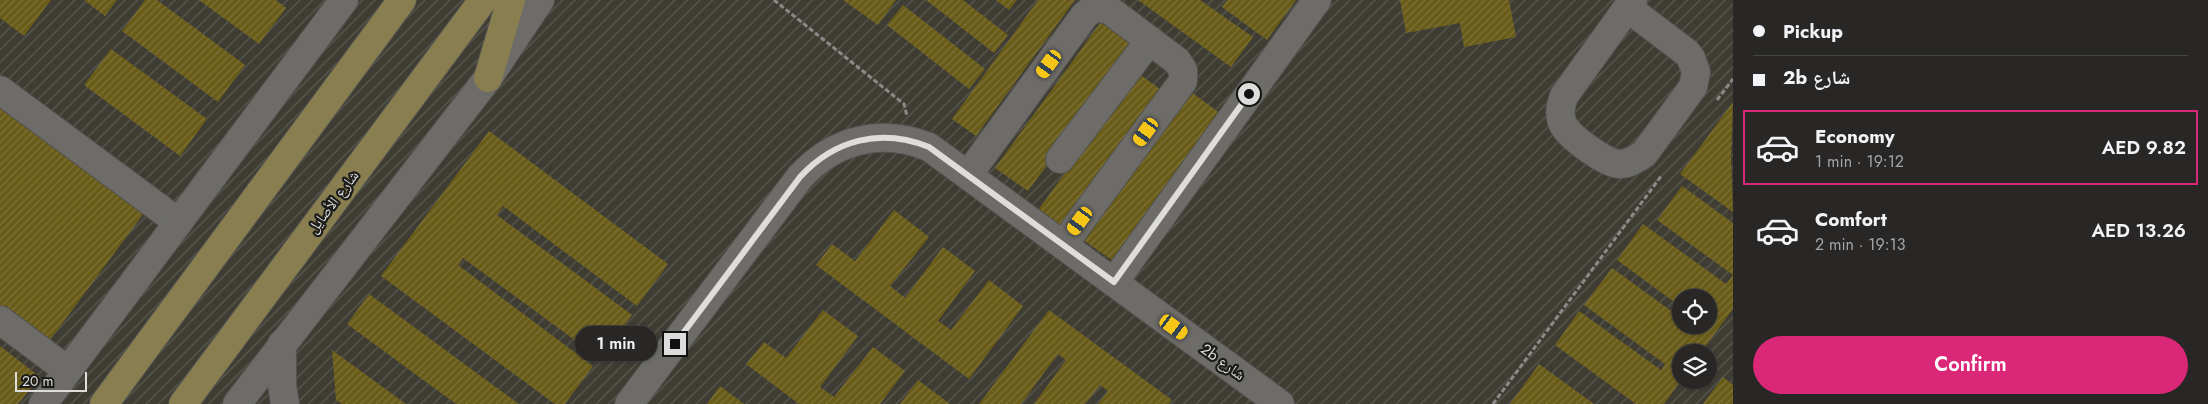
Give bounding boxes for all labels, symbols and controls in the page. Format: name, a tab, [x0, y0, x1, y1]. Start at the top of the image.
text: Pickup	[1783, 18, 1843, 45]
car	[1034, 47, 1063, 81]
text: 2b شارع	[1783, 64, 1850, 91]
route start	[1238, 83, 1260, 105]
car	[1131, 115, 1160, 149]
text: Economy	[1815, 123, 1895, 150]
icon: car	[1755, 125, 1800, 170]
text: AED 9.82	[2102, 134, 2186, 161]
text: 1 min · 19:12	[1815, 150, 1904, 173]
street label: شارع الأصايل	[302, 166, 364, 238]
car	[1065, 204, 1094, 238]
text: Comfort	[1815, 206, 1887, 233]
icon: car	[1755, 208, 1800, 253]
text: AED 13.26	[2092, 217, 2186, 244]
text: 2 min · 19:13	[1815, 233, 1906, 256]
map controls	[1672, 289, 1717, 389]
button: locate	[1672, 289, 1717, 334]
car	[1157, 312, 1190, 342]
callout: 1 min	[575, 326, 658, 362]
text: 1 min	[597, 332, 635, 355]
route end	[664, 333, 686, 355]
button: Confirm	[1753, 336, 2188, 394]
street label: 2b شارع	[1196, 338, 1250, 386]
button: layers	[1672, 344, 1717, 389]
scale bar	[15, 369, 88, 392]
text: 20 m	[22, 371, 54, 391]

